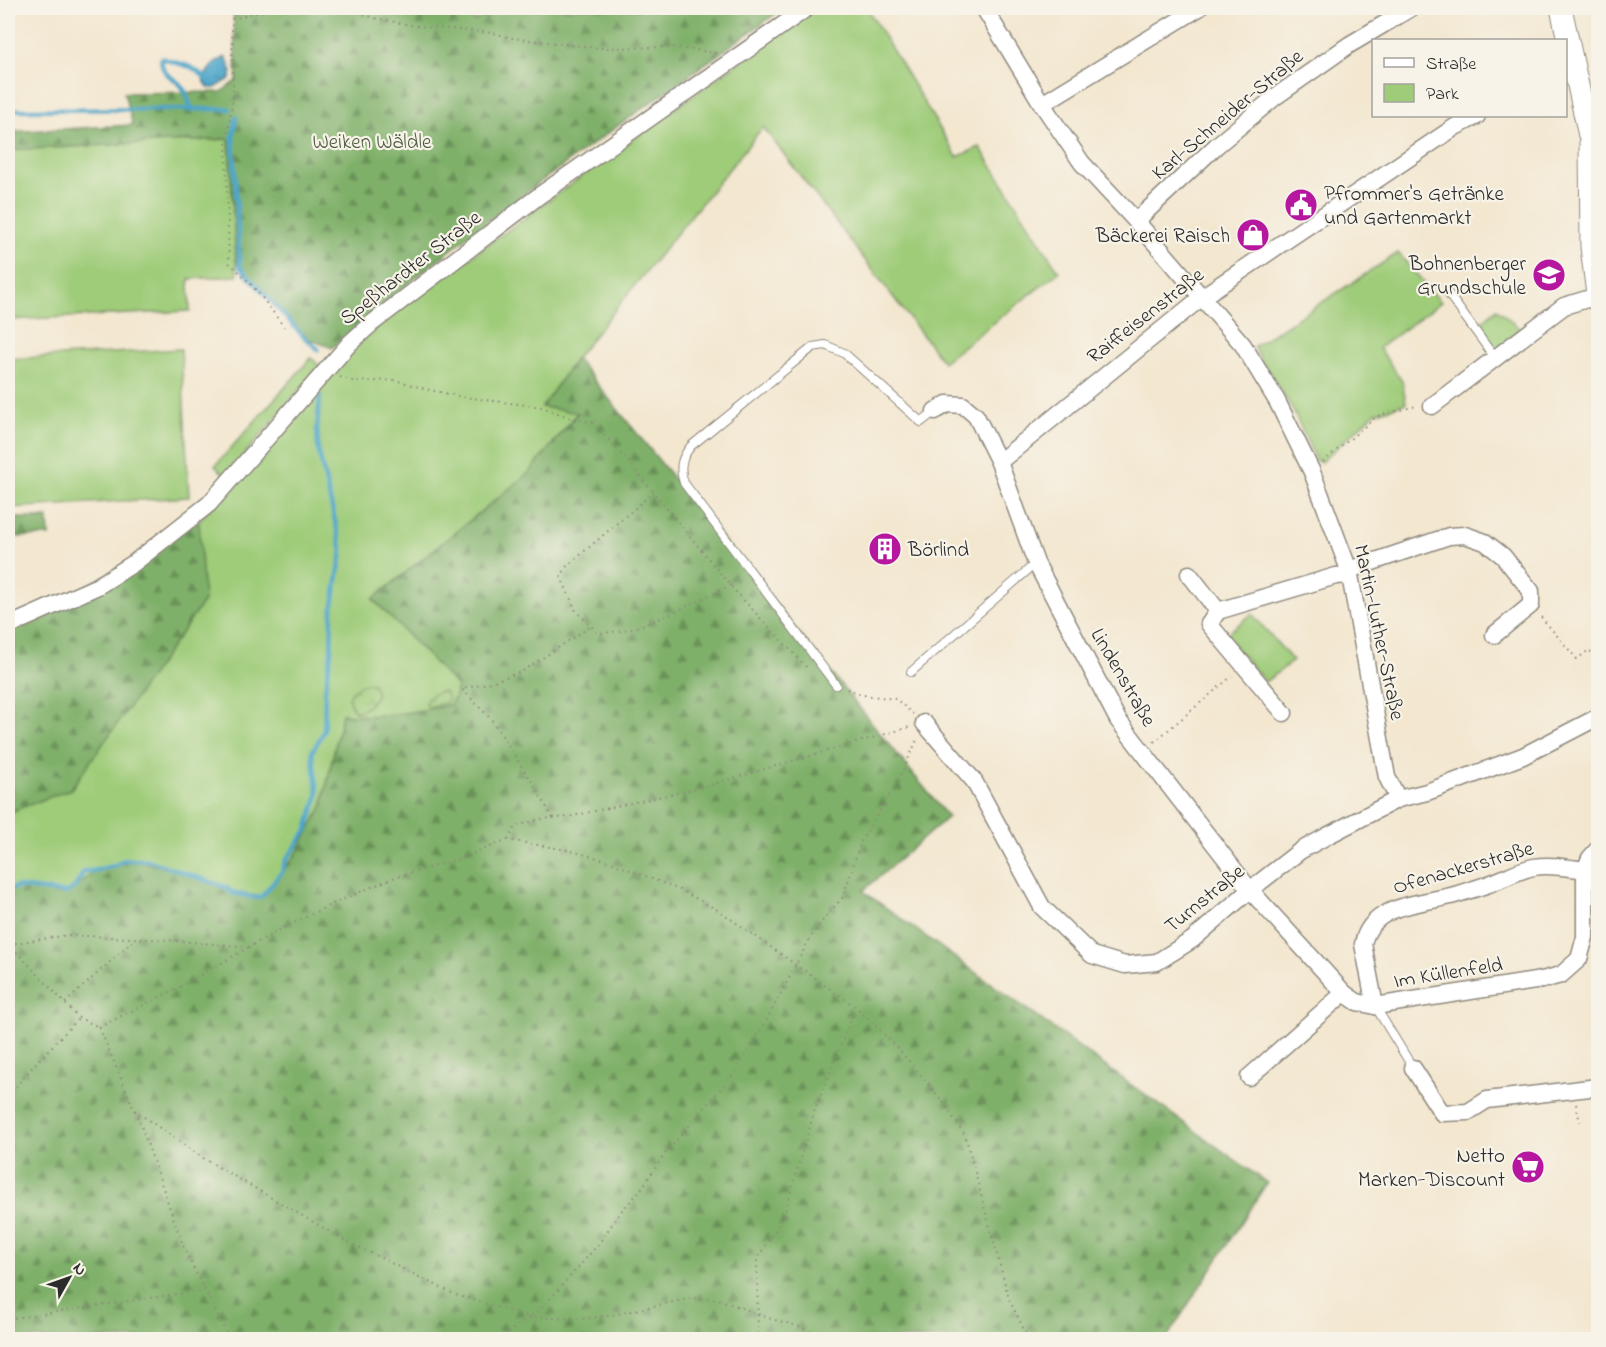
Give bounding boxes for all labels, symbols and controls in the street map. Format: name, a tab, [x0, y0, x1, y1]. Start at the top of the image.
legend	[1372, 39, 1567, 117]
street label: Karl-Schneider-Straße	[1146, 43, 1311, 188]
text: Straße	[1426, 52, 1477, 78]
text: Park	[1426, 82, 1459, 108]
park label: Weiken Wäldle	[313, 128, 432, 158]
place label: Pfrommer's Getränke und Gartenmarkt	[1324, 180, 1504, 234]
public building icon: Pfrommer's Getränke und Gartenmarkt	[1283, 187, 1319, 223]
street label: Speßhardter Straße	[334, 203, 489, 333]
shop icon: Bäckerei Raisch	[1235, 217, 1271, 253]
place label: Bäckerei Raisch	[1095, 222, 1230, 252]
place label: Bohnenberger Grundschule	[1408, 250, 1527, 304]
school or university icon: Bohnenberger Grundschule	[1531, 257, 1567, 293]
street label: Raiffeisenstraße	[1081, 261, 1212, 372]
building icon: Börlind	[867, 531, 903, 567]
place label: Börlind	[907, 536, 969, 566]
street label: Martin-Luther-Straße	[1345, 542, 1411, 724]
street label: Lindenstraße	[1082, 623, 1163, 733]
street label: Ofenackerstraße	[1390, 834, 1538, 903]
street label: Turnstraße	[1159, 857, 1252, 941]
street label: Im Küllenfeld	[1392, 951, 1505, 997]
place label: Netto Marken-Discount	[1358, 1142, 1505, 1196]
supermarket icon: Netto Marken-Discount	[1510, 1149, 1546, 1185]
north arrow	[39, 1248, 99, 1308]
text: N	[66, 1258, 92, 1282]

